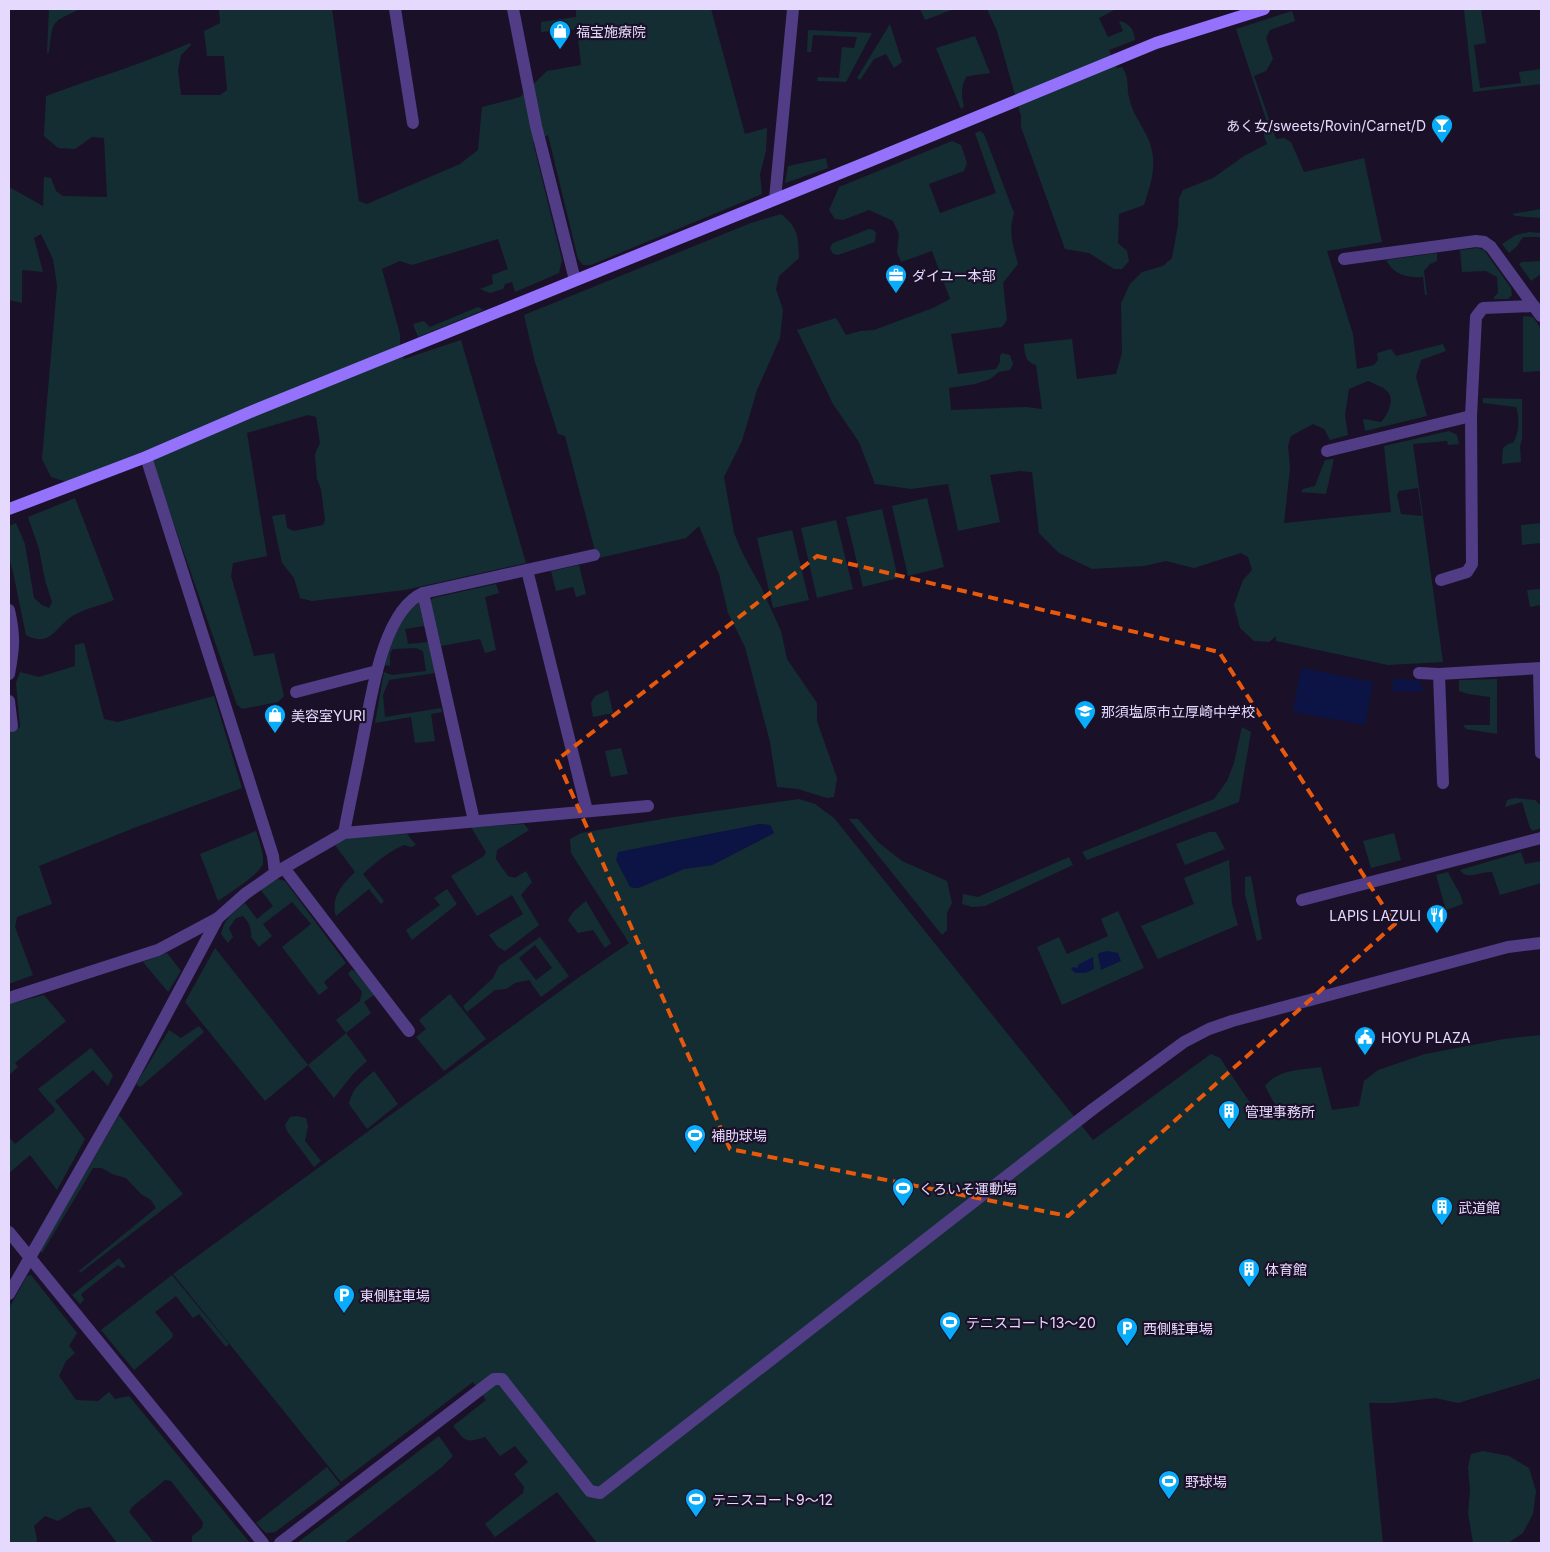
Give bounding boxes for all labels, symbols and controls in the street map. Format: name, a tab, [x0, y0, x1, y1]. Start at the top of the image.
shop icon: 福宝施療院	[548, 19, 572, 50]
place label: 福宝施療院	[576, 23, 646, 40]
bar icon: あく女/sweets/Rovin/Carnet/D	[1430, 113, 1454, 144]
place label: あく女/sweets/Rovin/Carnet/D	[1226, 117, 1426, 134]
office icon: ダイユー本部	[884, 263, 908, 294]
place label: ダイユー本部	[912, 267, 996, 284]
school or university icon: 那須塩原市立厚崎中学校	[1073, 699, 1097, 730]
shop icon: 美容室YURI	[263, 703, 287, 734]
place label: 那須塩原市立厚崎中学校	[1101, 703, 1255, 720]
place label: 美容室YURI	[291, 707, 366, 724]
restaurant icon: LAPIS LAZULI	[1425, 903, 1449, 934]
place label: LAPIS LAZULI	[1329, 907, 1421, 924]
public building icon: HOYU PLAZA	[1353, 1025, 1377, 1056]
place label: HOYU PLAZA	[1381, 1029, 1471, 1046]
building icon: 管理事務所	[1217, 1099, 1241, 1130]
place label: 管理事務所	[1245, 1103, 1315, 1120]
sports icon: 補助球場	[683, 1123, 707, 1154]
place label: 補助球場	[711, 1127, 767, 1144]
sports icon: くろいそ運動場	[891, 1176, 915, 1207]
place label: くろいそ運動場	[919, 1180, 1017, 1197]
building icon: 武道館	[1430, 1195, 1454, 1226]
place label: 武道館	[1458, 1199, 1500, 1216]
building icon: 体育館	[1237, 1257, 1261, 1288]
place label: 体育館	[1265, 1261, 1307, 1278]
parking icon: 東側駐車場	[332, 1283, 356, 1314]
place label: 東側駐車場	[360, 1287, 430, 1304]
sports icon: テニスコート13～20	[938, 1310, 962, 1341]
place label: テニスコート13～20	[966, 1314, 1096, 1331]
parking icon: 西側駐車場	[1115, 1316, 1139, 1347]
place label: 西側駐車場	[1143, 1320, 1213, 1337]
sports icon: 野球場	[1157, 1469, 1181, 1500]
place label: 野球場	[1185, 1473, 1227, 1490]
sports icon: テニスコート9～12	[684, 1487, 708, 1518]
place label: テニスコート9～12	[712, 1491, 833, 1508]

